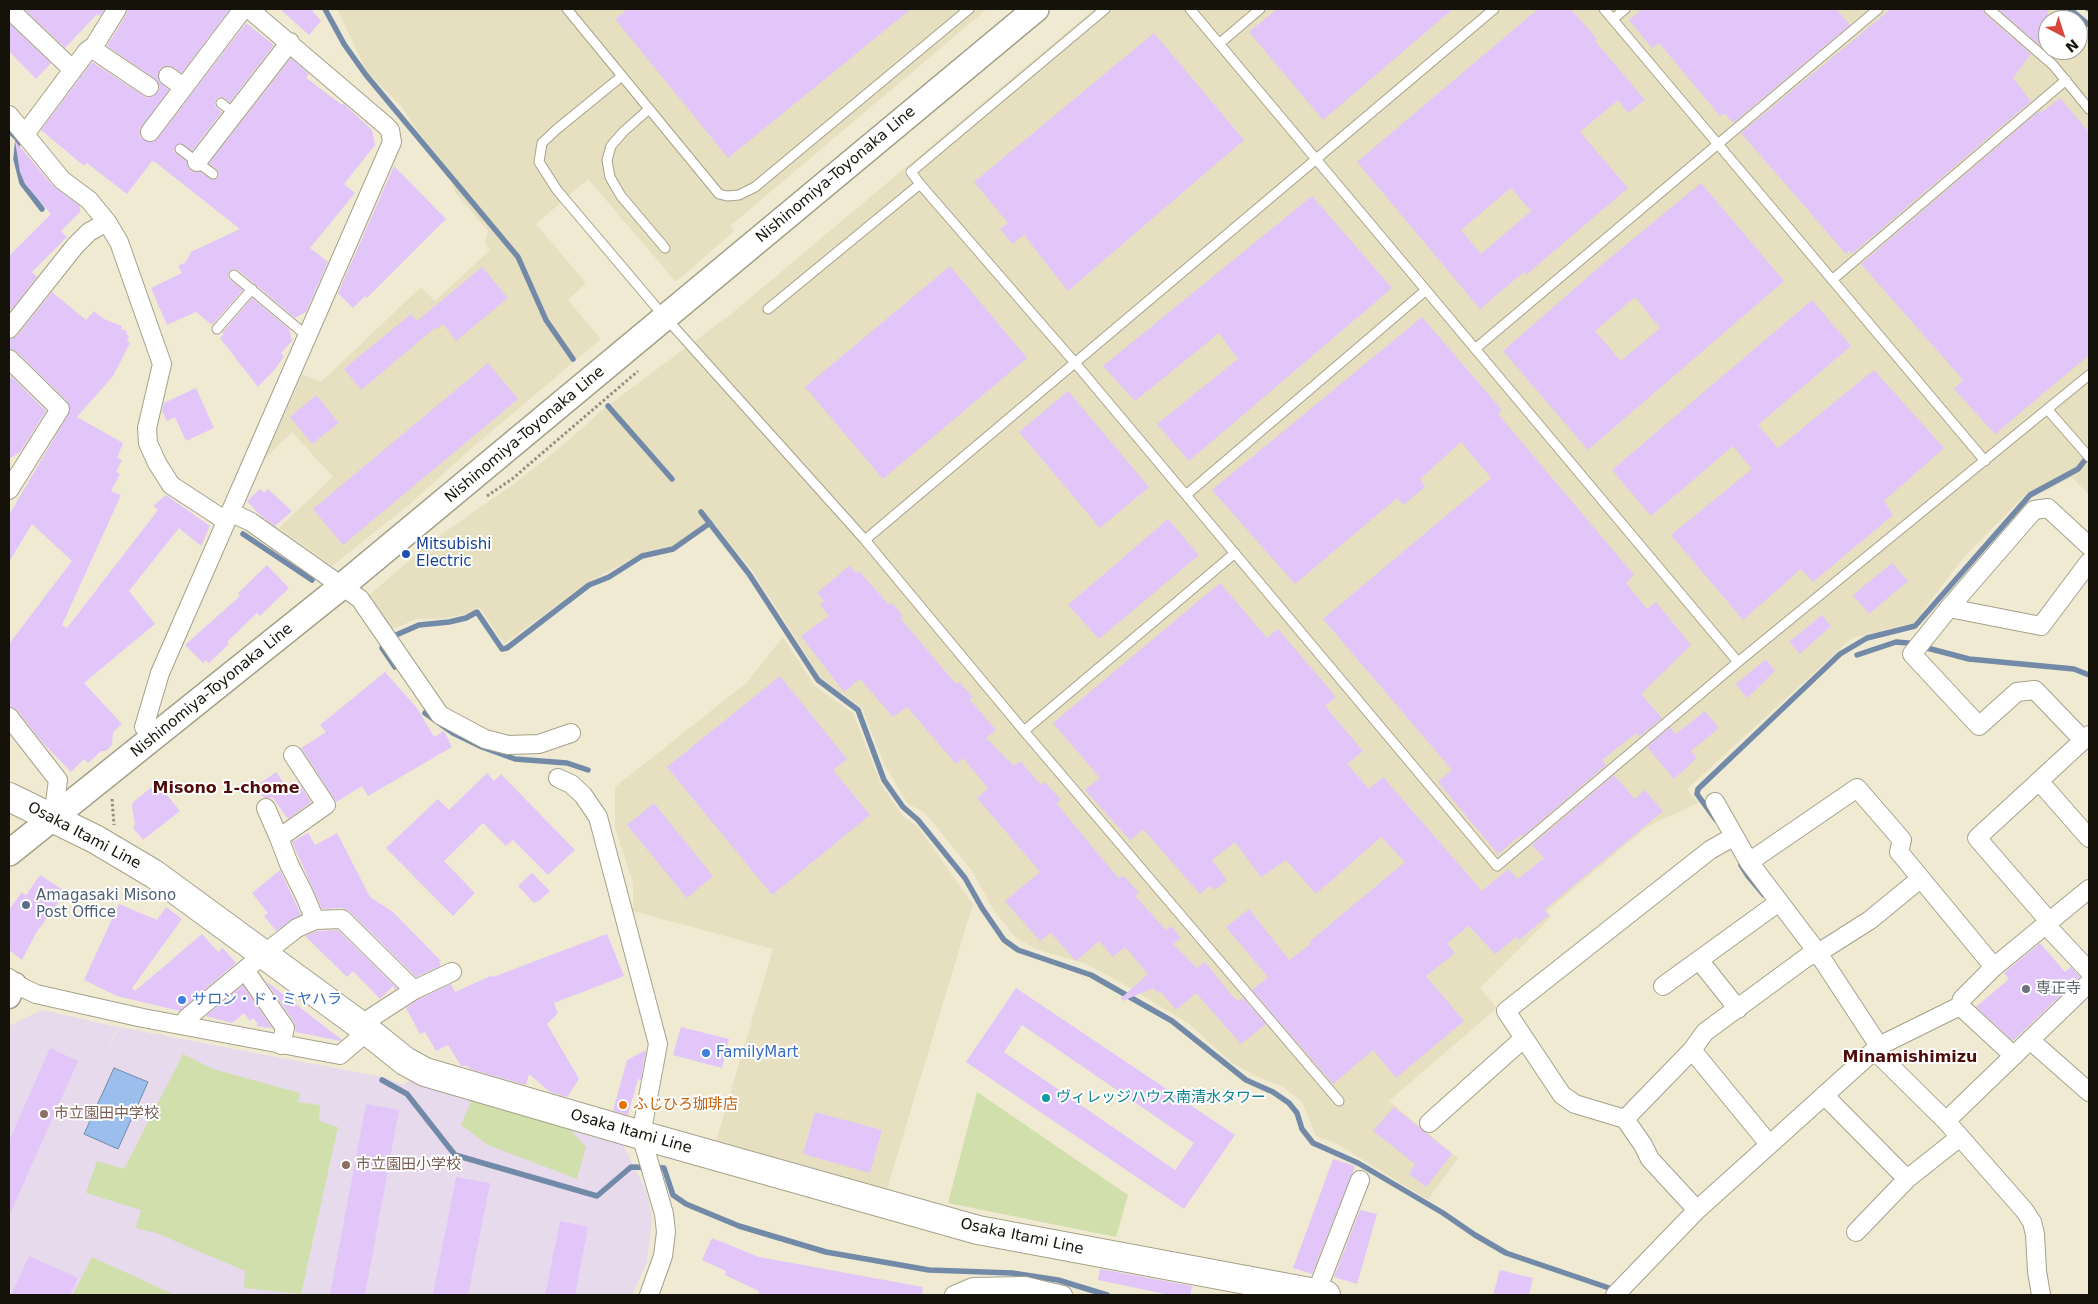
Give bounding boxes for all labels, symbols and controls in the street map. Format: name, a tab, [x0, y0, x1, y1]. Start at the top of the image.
north arrow	[2038, 10, 2088, 60]
text: N	[2062, 36, 2082, 56]
street label: Nishinomiya-Toyonaka Line	[753, 103, 919, 247]
street label: Nishinomiya-Toyonaka Line	[442, 363, 608, 507]
place label: Mitsubishi Electric	[416, 536, 491, 571]
marker: Mitsubishi Electric	[400, 548, 412, 560]
street label: Nishinomiya-Toyonaka Line	[128, 620, 296, 762]
district label: Misono 1-chome	[152, 779, 300, 799]
street label: Osaka Itami Line	[24, 799, 144, 873]
place label: Amagasaki Misono Post Office	[36, 887, 176, 922]
marker: Amagasaki Misono Post Office	[20, 899, 32, 911]
place label: 専正寺	[2036, 980, 2081, 998]
marker: 専正寺	[2020, 983, 2032, 995]
place label: サロン・ド・ミヤハラ	[192, 991, 342, 1009]
marker: サロン・ド・ミヤハラ	[176, 994, 188, 1006]
place label: FamilyMart	[716, 1044, 798, 1062]
marker: FamilyMart	[700, 1047, 712, 1059]
district label: Minamishimizu	[1842, 1048, 1978, 1068]
place label: ヴィレッジハウス南清水タワー	[1056, 1089, 1266, 1107]
marker: ヴィレッジハウス南清水タワー	[1040, 1092, 1052, 1104]
place label: ふじひろ珈琲店	[633, 1096, 738, 1114]
marker: ふじひろ珈琲店	[617, 1099, 629, 1111]
place label: 市立園田中学校	[54, 1105, 159, 1123]
street label: Osaka Itami Line	[568, 1106, 694, 1158]
marker: 市立園田中学校	[38, 1108, 50, 1120]
place label: 市立園田小学校	[356, 1156, 461, 1174]
marker: 市立園田小学校	[340, 1159, 352, 1171]
street label: Osaka Itami Line	[959, 1215, 1085, 1259]

